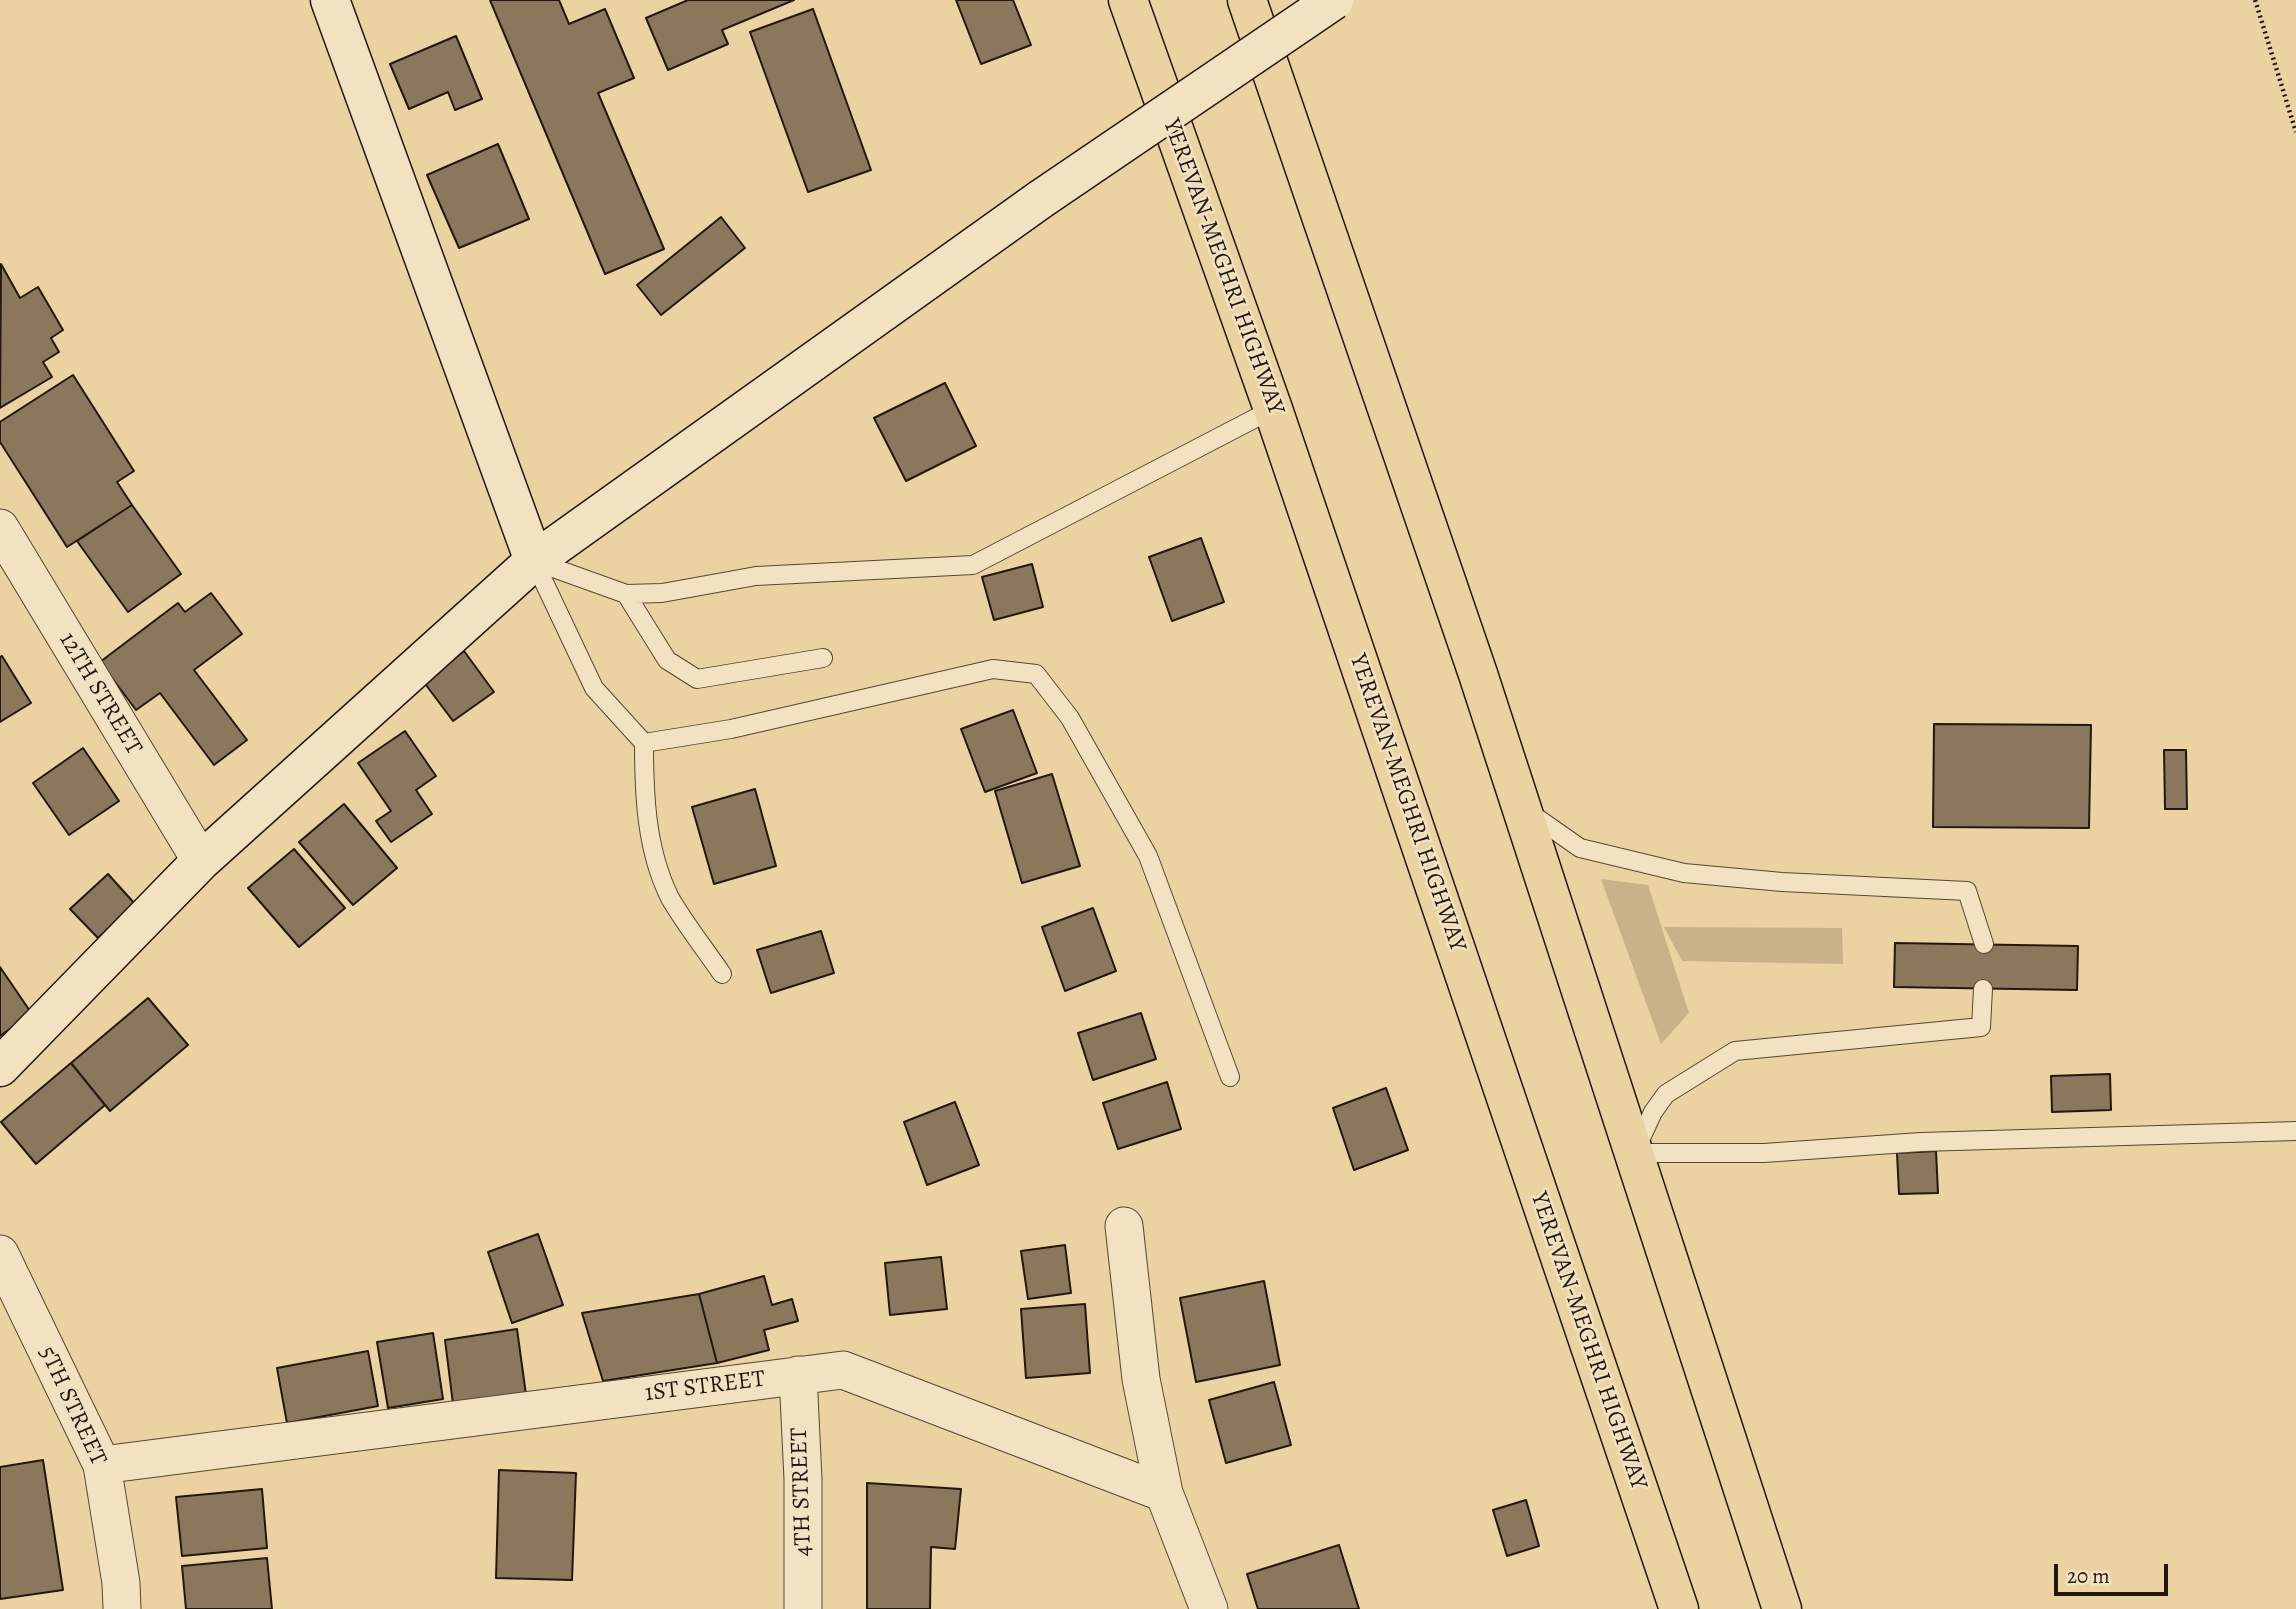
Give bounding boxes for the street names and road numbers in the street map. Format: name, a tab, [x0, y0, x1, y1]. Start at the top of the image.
street label: YEREVAN-MEGHRI HIGHWAY	[1156, 115, 1290, 419]
street label: 12TH STREET	[52, 628, 148, 760]
street label: YEREVAN-MEGHRI HIGHWAY	[1342, 650, 1472, 956]
street label: YEREVAN-MEGHRI HIGHWAY	[1523, 1188, 1653, 1494]
street label: 5TH STREET	[32, 1342, 112, 1470]
street label: 1ST STREET	[643, 1365, 767, 1409]
street label: 4TH STREET	[785, 1427, 819, 1557]

